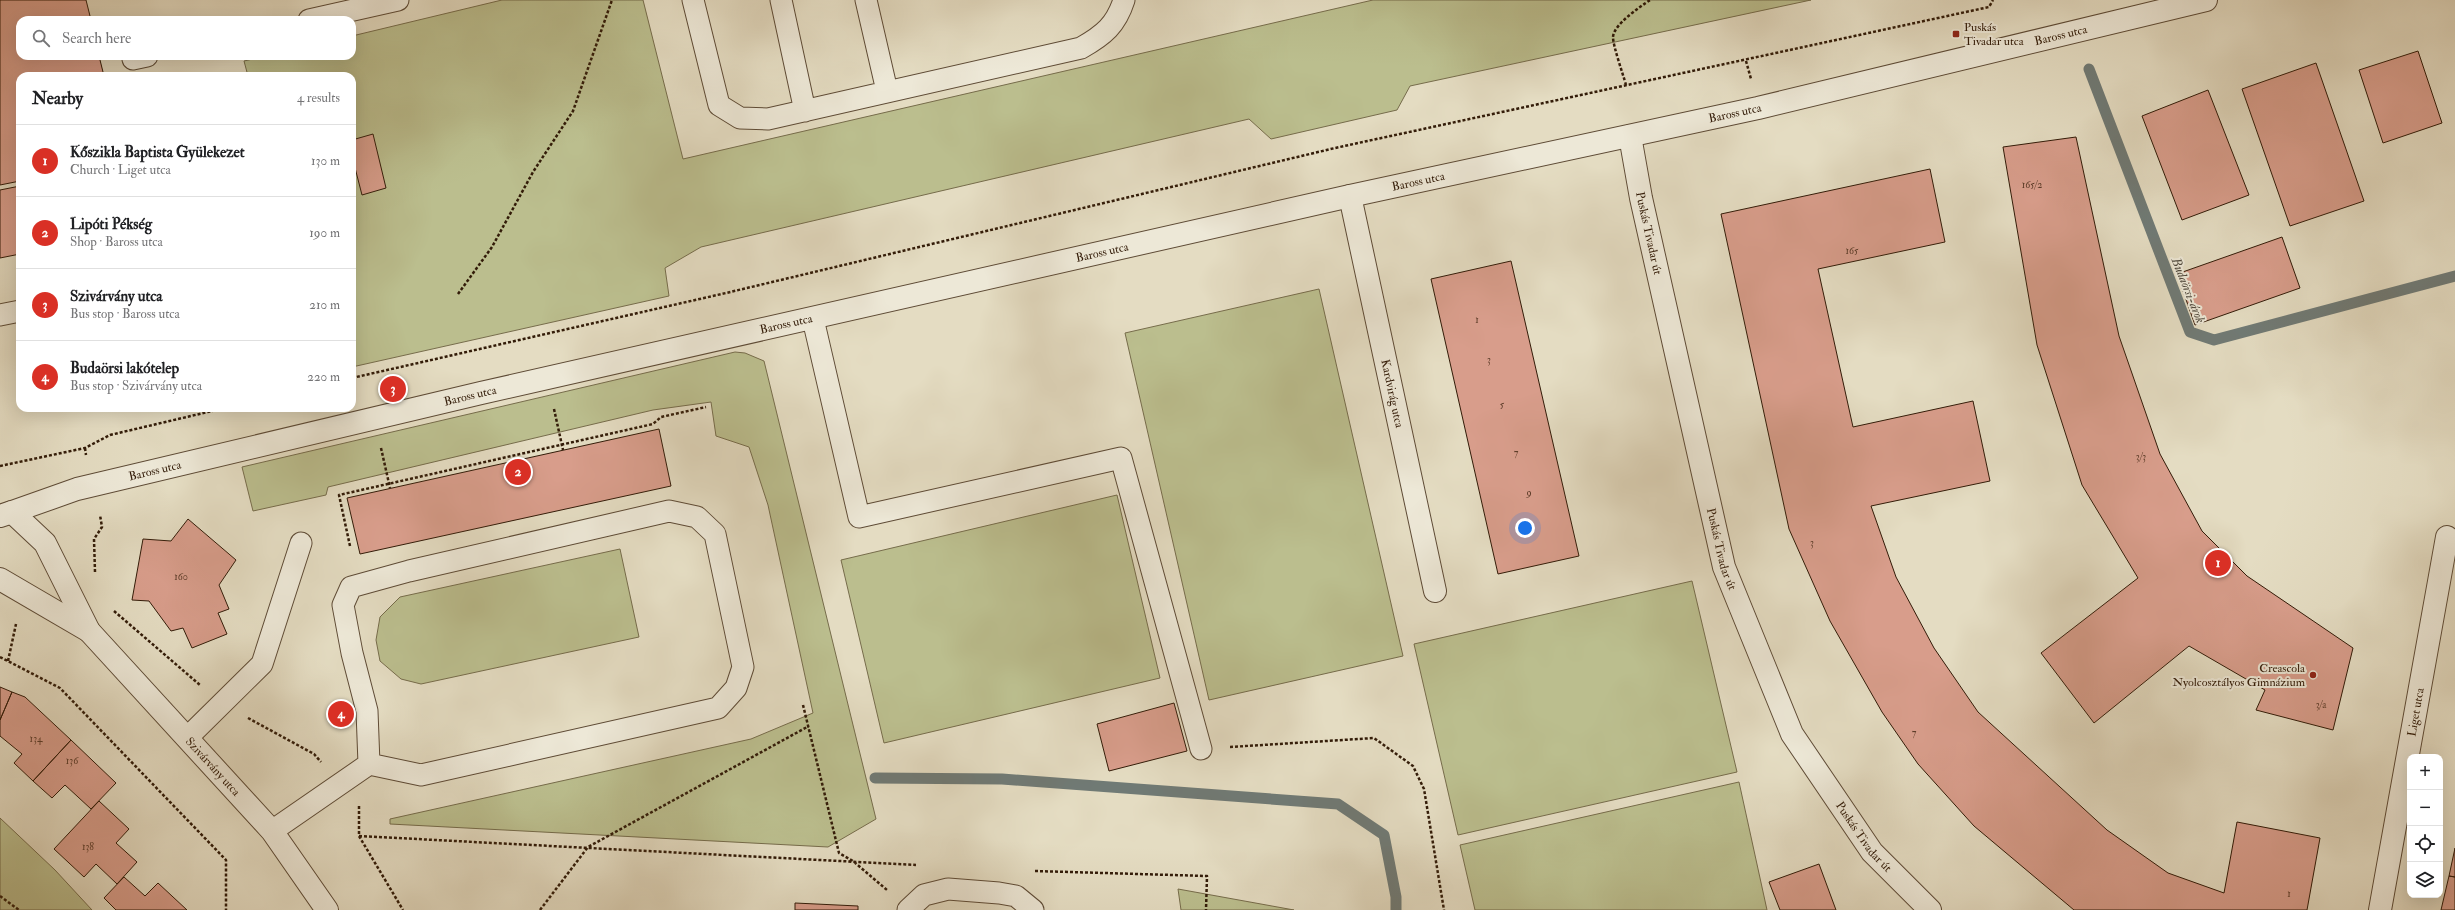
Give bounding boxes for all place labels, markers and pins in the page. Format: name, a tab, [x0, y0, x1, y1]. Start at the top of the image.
place label: Puskás Tivadar utca	[1964, 20, 2025, 49]
marker: Puskás Tivadar utca	[1951, 29, 1961, 39]
pin: 3	[380, 374, 406, 404]
pin: 2	[505, 457, 531, 487]
pin: 1	[2205, 548, 2231, 578]
place label: Creascola Nyolcosztályos Gimnázium	[2172, 661, 2306, 690]
marker: Creascola Nyolcosztályos Gimnázium	[2308, 670, 2318, 680]
pin: 4	[328, 699, 354, 729]

